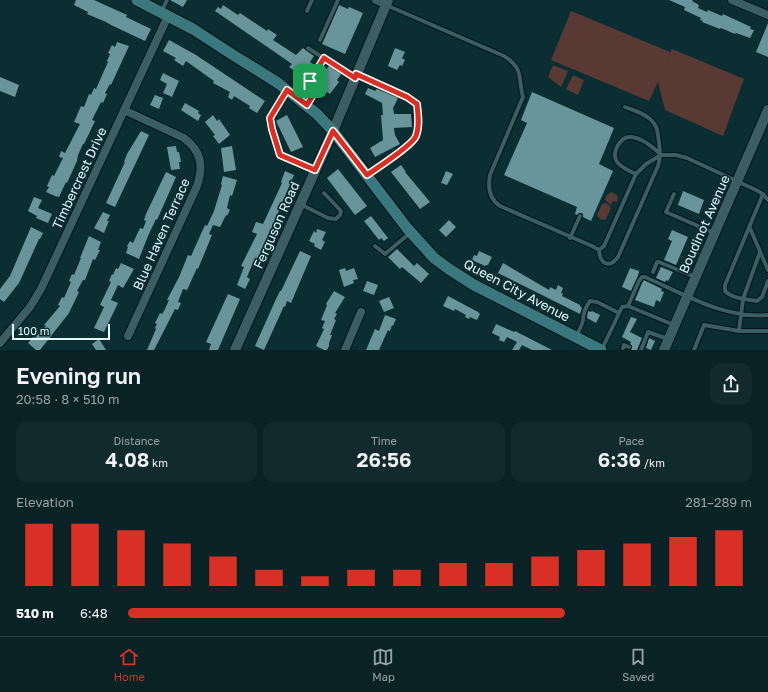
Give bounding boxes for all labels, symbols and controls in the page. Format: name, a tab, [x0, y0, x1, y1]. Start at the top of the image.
pin	[293, 64, 327, 98]
icon: arrive	[299, 70, 321, 92]
street label: Timbercrest Drive	[48, 124, 110, 232]
street label: Boudinot Avenue	[675, 172, 733, 276]
street label: Blue Haven Terrace	[129, 176, 193, 292]
street label: Ferguson Road	[250, 179, 302, 271]
street label: Queen City Avenue	[461, 255, 573, 325]
scale bar	[12, 322, 110, 341]
text: 100 m	[18, 324, 49, 337]
text: Evening run	[16, 362, 141, 389]
button: share	[710, 363, 752, 405]
text: 20:58 · 8 × 510 m	[16, 391, 120, 407]
text: Distance	[114, 434, 160, 447]
text: Time	[371, 434, 397, 447]
text: Pace	[618, 434, 644, 447]
text: 4.08	[105, 447, 149, 471]
text: 26:56	[356, 447, 412, 471]
text: 6:36	[598, 447, 641, 471]
text: km	[149, 456, 168, 469]
text: /km	[641, 456, 665, 469]
text: Elevation	[16, 494, 74, 510]
text: 281–289 m	[685, 494, 752, 510]
text: 510 m	[16, 605, 54, 621]
text: 6:48	[80, 605, 108, 621]
tab: Home	[114, 646, 145, 683]
tab: Map	[372, 646, 395, 683]
tab: Saved	[622, 646, 654, 683]

